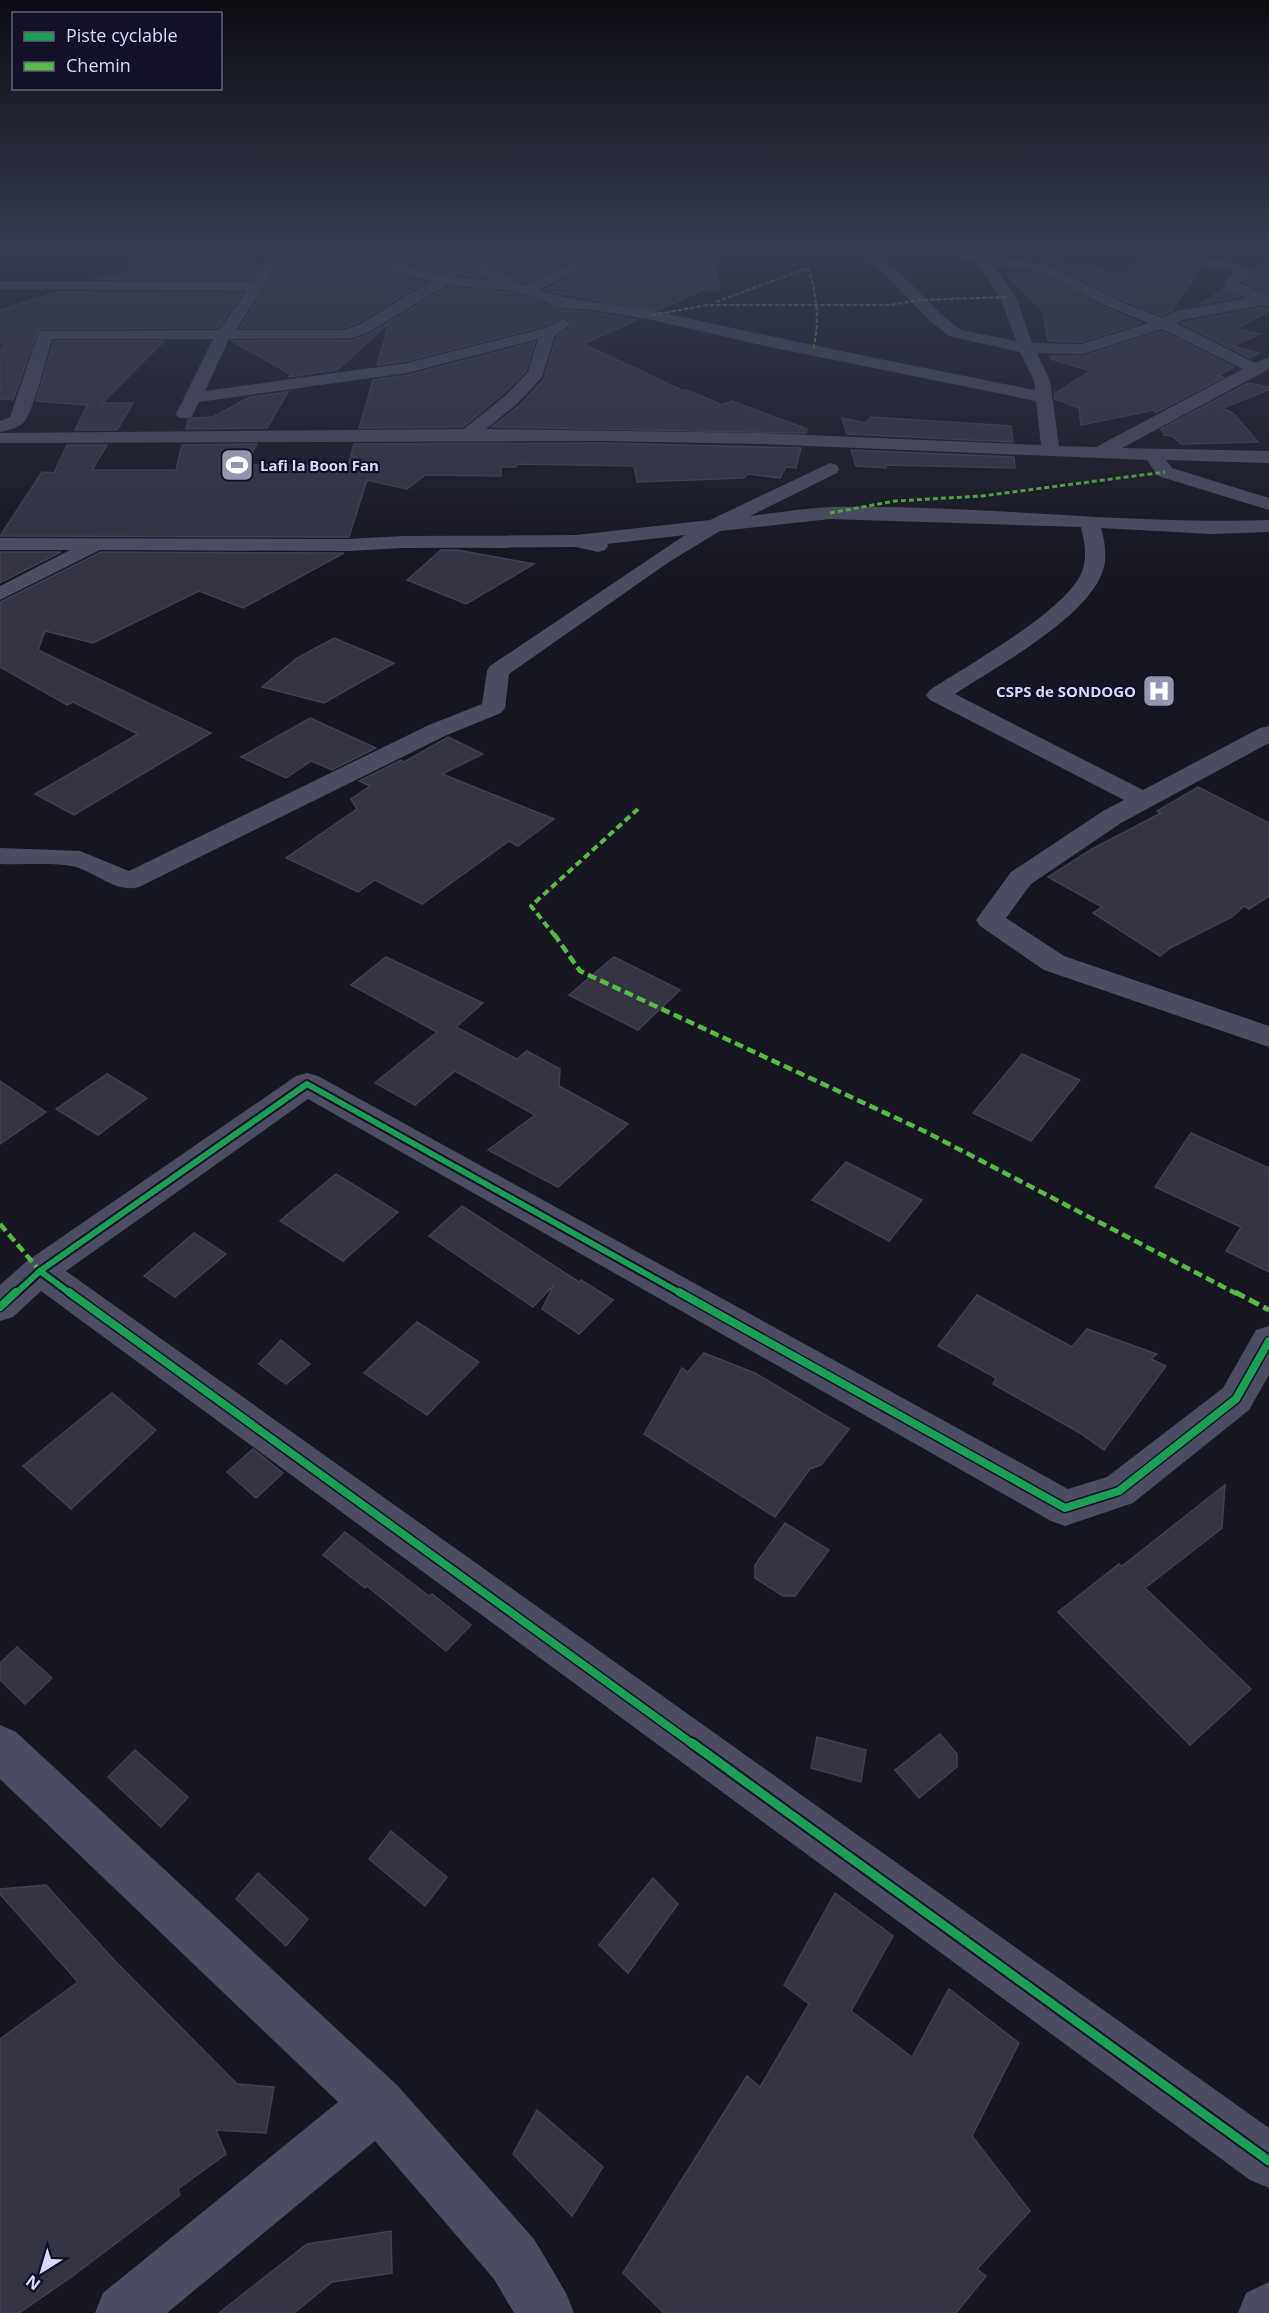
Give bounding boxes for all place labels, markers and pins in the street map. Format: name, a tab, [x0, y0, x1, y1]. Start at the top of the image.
sports icon: Lafi la Boon Fan	[219, 447, 255, 483]
place label: Lafi la Boon Fan	[260, 455, 379, 475]
hospital icon: CSPS de SONDOGO	[1141, 673, 1177, 709]
place label: CSPS de SONDOGO	[996, 681, 1136, 701]

